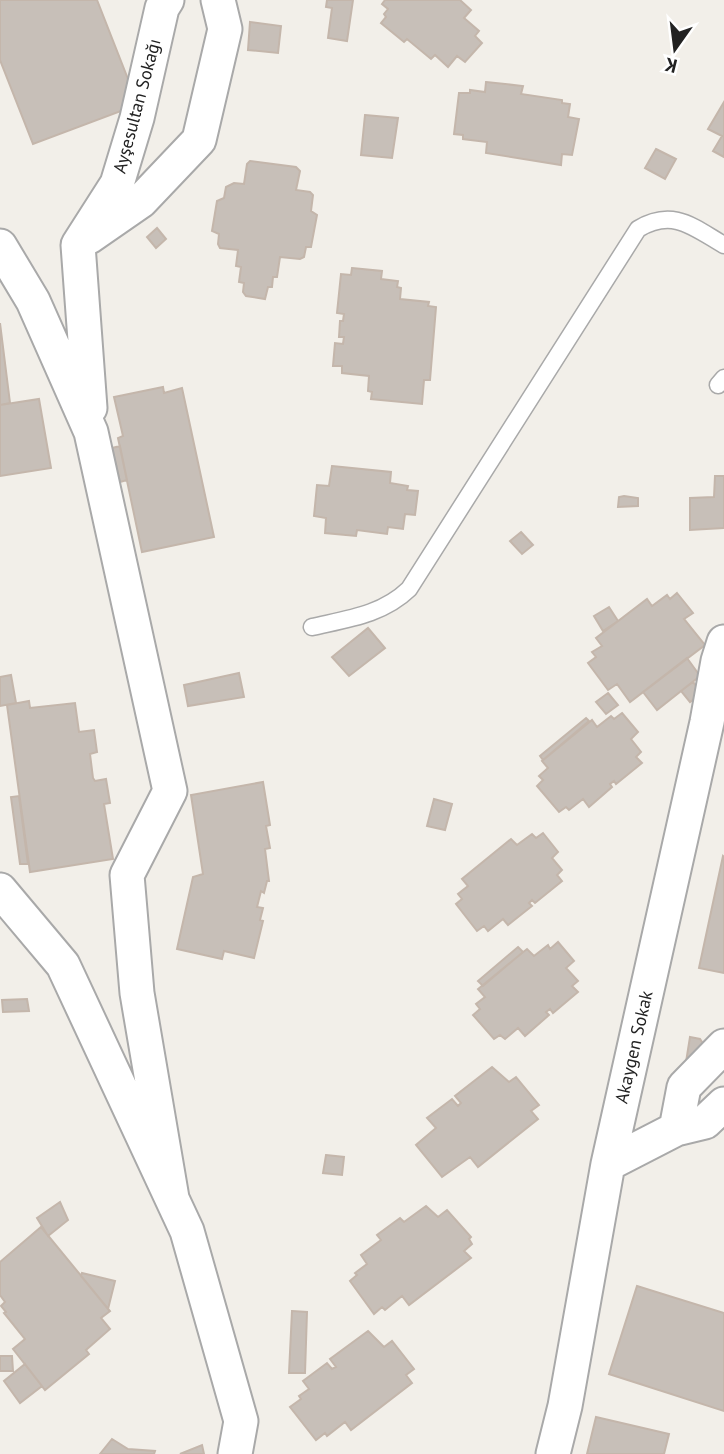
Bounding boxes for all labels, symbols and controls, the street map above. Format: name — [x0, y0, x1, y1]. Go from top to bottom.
north arrow — [640, 14, 710, 84]
street label: Ayşesultan Sokağı — [107, 36, 166, 176]
text: K — [662, 52, 680, 79]
street label: Akaygen Sokak — [609, 988, 658, 1106]

